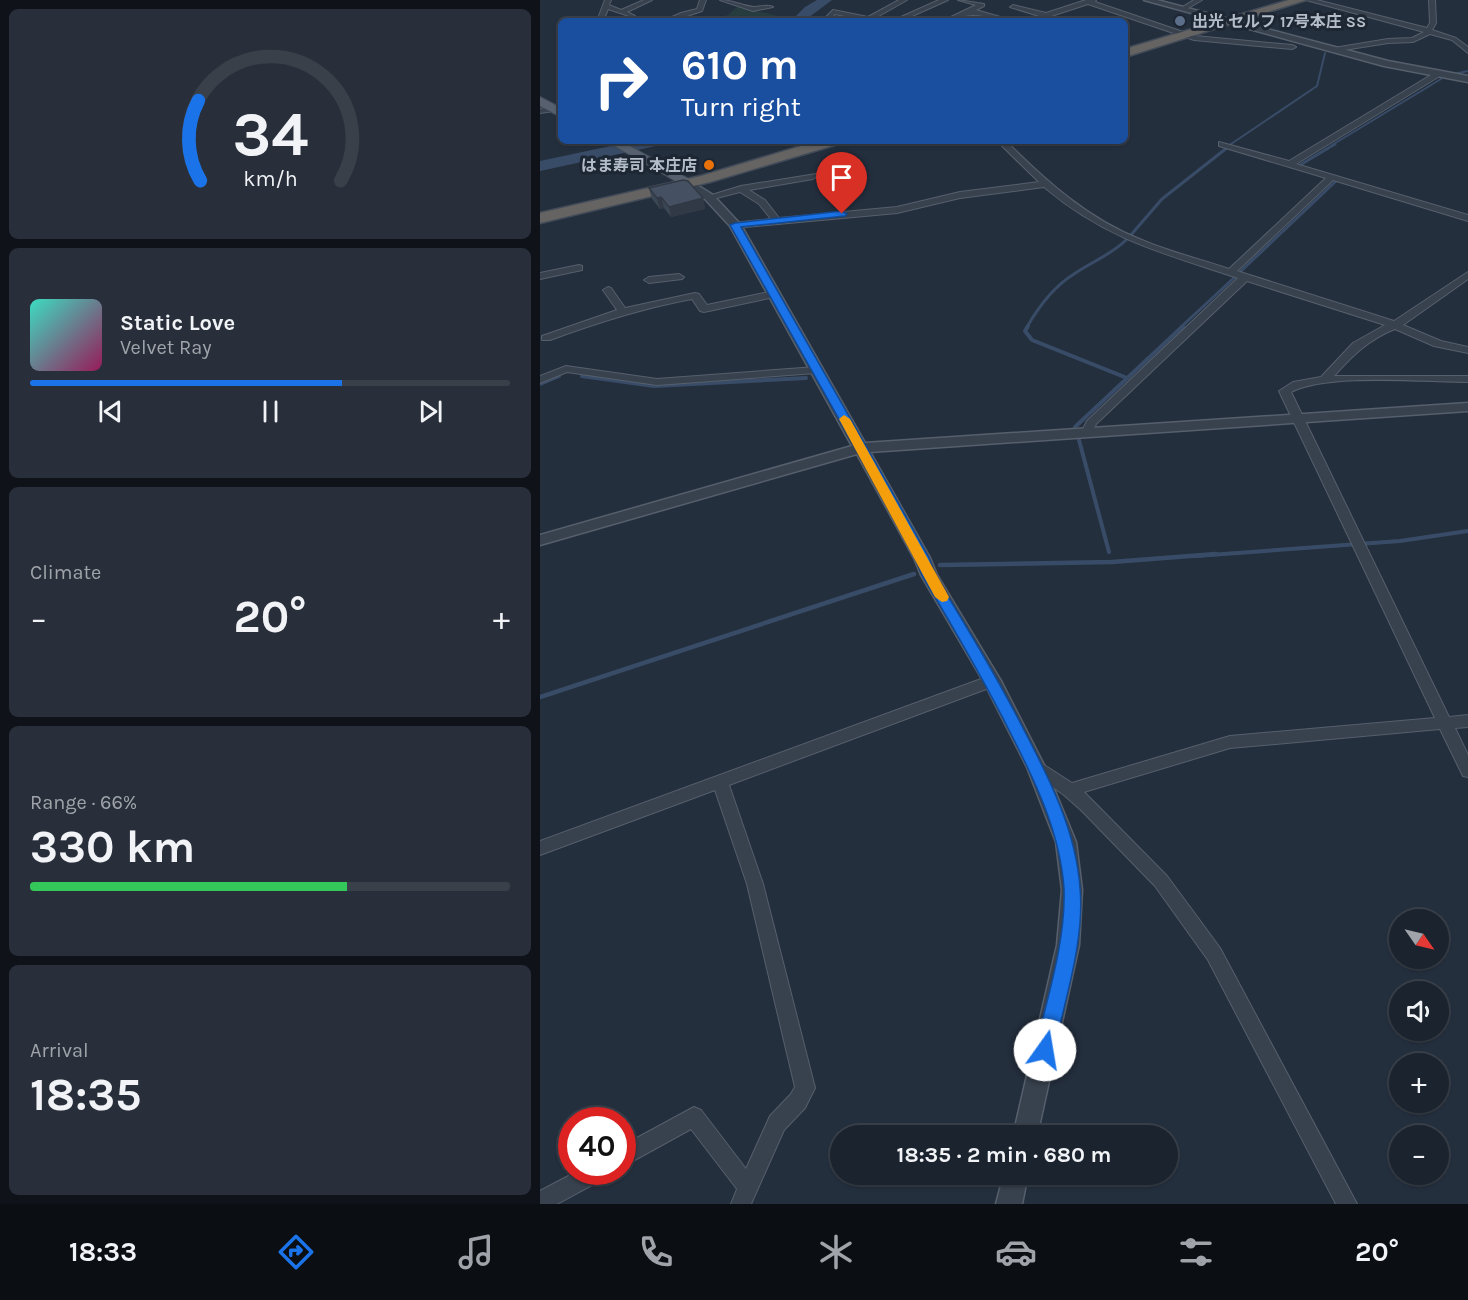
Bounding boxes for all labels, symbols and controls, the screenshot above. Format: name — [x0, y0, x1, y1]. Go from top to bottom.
place label: 出光 セルフ 17号本庄 SS — [1192, 12, 1366, 31]
marker: 出光 セルフ 17号本庄 SS — [1173, 14, 1187, 28]
text: 610 m — [681, 40, 799, 90]
icon: right — [582, 42, 660, 120]
text: Turn right — [681, 91, 801, 123]
text: 34 — [232, 98, 308, 171]
pin — [816, 152, 867, 214]
place label: はま寿司 本庄店 — [581, 156, 697, 175]
marker: はま寿司 本庄店 — [702, 158, 716, 172]
icon: arrive — [825, 161, 858, 194]
text: km/h — [243, 166, 297, 191]
text: Static Love — [120, 310, 235, 336]
text: Velvet Ray — [120, 336, 212, 359]
icon: previous — [94, 395, 127, 428]
icon: pause — [254, 395, 287, 428]
icon: next — [414, 395, 447, 428]
text: Climate — [30, 561, 101, 584]
text: 20° — [233, 591, 307, 643]
text: − — [30, 599, 47, 637]
text: + — [493, 599, 510, 637]
text: Range · 66% — [30, 791, 137, 814]
text: 330 km — [30, 821, 195, 873]
north arrow — [1389, 909, 1449, 969]
map controls — [1389, 909, 1449, 1185]
button: sound — [1389, 981, 1449, 1041]
position arrow — [1013, 1018, 1077, 1082]
text: Arrival — [30, 1039, 89, 1062]
button: + — [1389, 1053, 1449, 1113]
text: 18:35 — [30, 1069, 141, 1121]
speed limit sign: 40 — [558, 1107, 636, 1185]
button: − — [1389, 1125, 1449, 1185]
text: 18:35 · 2 min · 680 m — [897, 1142, 1111, 1168]
icon: directions — [275, 1231, 317, 1273]
icon: music — [455, 1231, 497, 1273]
icon: phone — [635, 1231, 677, 1273]
icon: climate — [815, 1231, 857, 1273]
icon: car — [995, 1231, 1037, 1273]
icon: filters — [1175, 1231, 1217, 1273]
text: 18:33 — [69, 1236, 137, 1268]
text: 20° — [1355, 1236, 1399, 1268]

